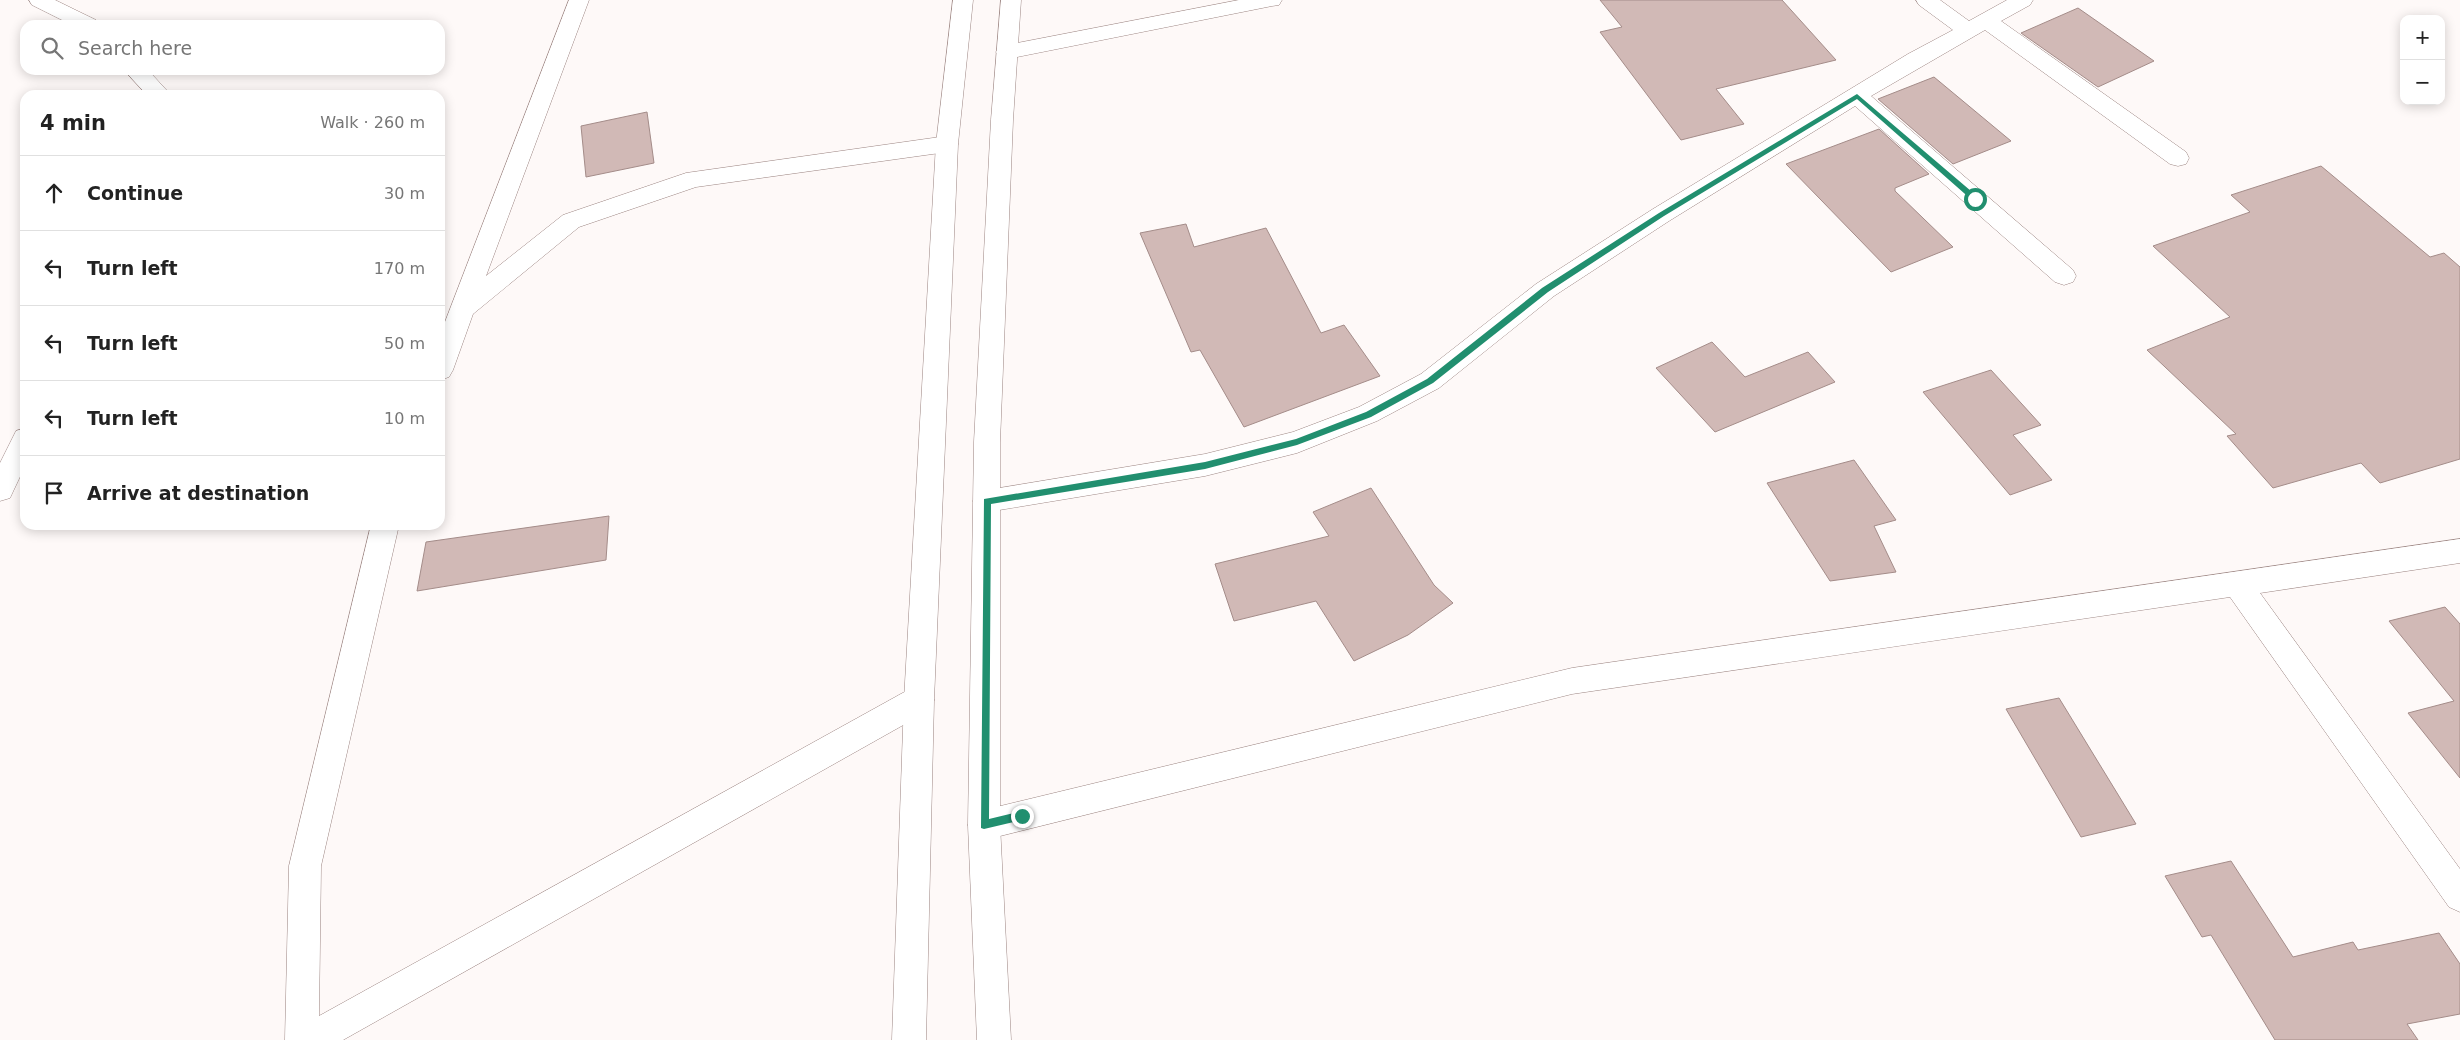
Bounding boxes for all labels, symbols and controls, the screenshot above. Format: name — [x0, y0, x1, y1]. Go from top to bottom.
map controls — [2400, 15, 2445, 105]
button: + — [2400, 15, 2445, 60]
search box — [20, 20, 445, 75]
icon: search — [38, 34, 66, 62]
text: Search here — [78, 37, 192, 59]
button: − — [2400, 60, 2445, 105]
text: 4 min — [40, 111, 106, 135]
text: Walk · 260 m — [320, 113, 425, 132]
icon: ahead — [40, 179, 68, 207]
text: Continue — [87, 182, 183, 204]
text: 30 m — [384, 184, 425, 203]
route start — [1964, 188, 1987, 211]
icon: left — [40, 254, 68, 282]
text: Turn left — [87, 257, 178, 279]
text: 170 m — [374, 259, 425, 278]
icon: left — [40, 329, 68, 357]
text: Turn left — [87, 332, 178, 354]
text: 50 m — [384, 334, 425, 353]
icon: left — [40, 404, 68, 432]
text: Turn left — [87, 407, 178, 429]
text: 10 m — [384, 409, 425, 428]
icon: arrive — [40, 479, 68, 507]
text: Arrive at destination — [87, 482, 309, 504]
route end — [1011, 805, 1034, 828]

